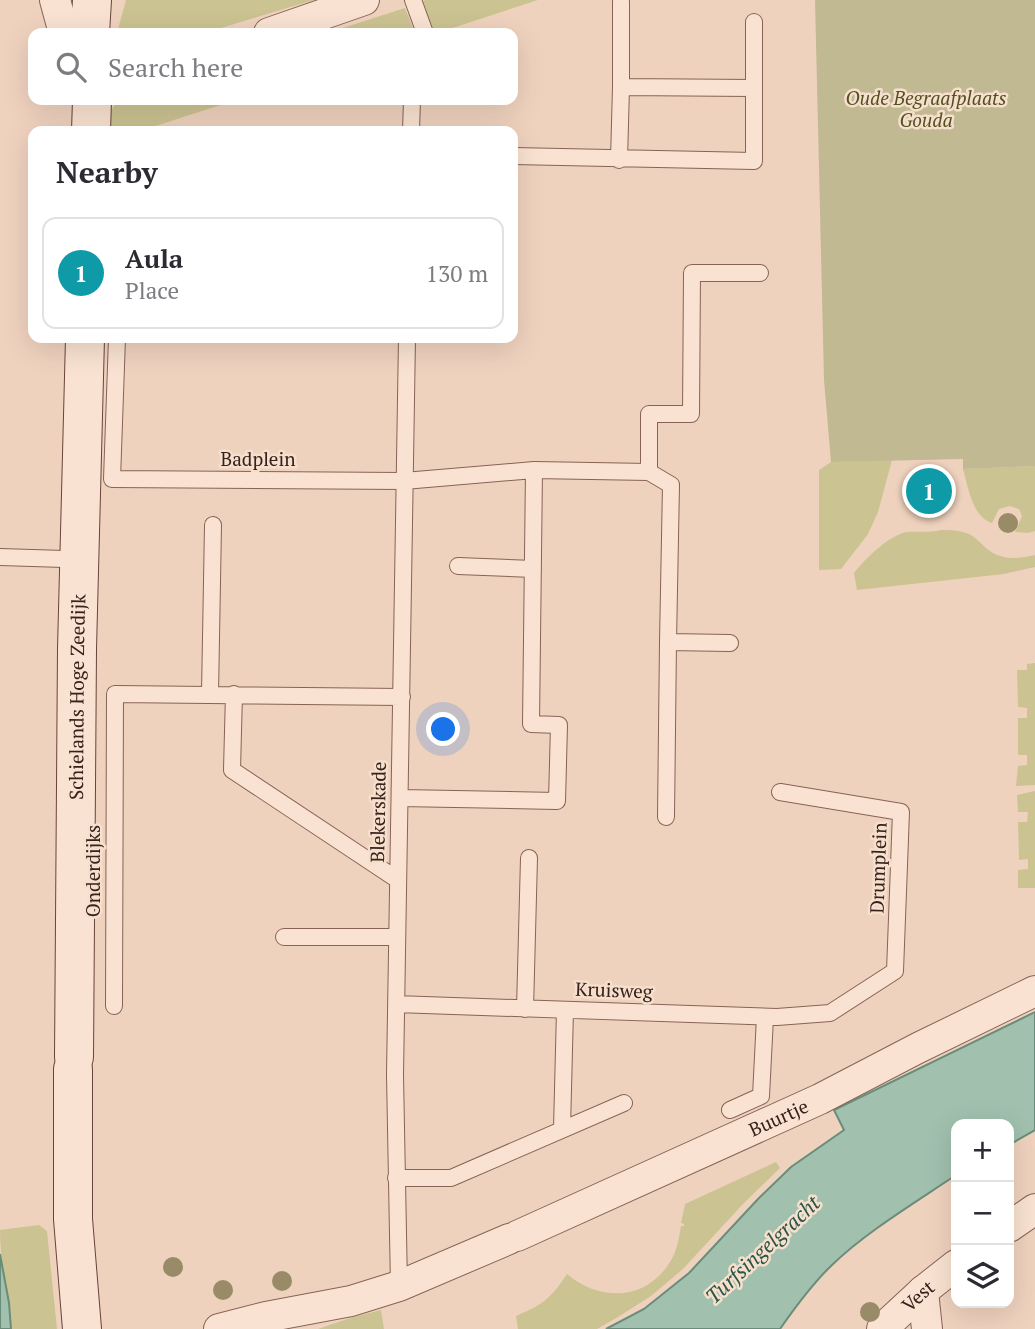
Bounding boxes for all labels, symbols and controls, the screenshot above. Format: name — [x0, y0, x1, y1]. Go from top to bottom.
search box — [28, 28, 518, 105]
icon: search — [52, 48, 90, 86]
text: Search here — [108, 50, 243, 84]
park label: Oude Begraafplaats Gouda — [846, 85, 1006, 132]
text: Nearby — [56, 152, 158, 192]
text: Aula — [125, 241, 183, 275]
text: 1 — [75, 258, 88, 289]
text: 130 m — [426, 258, 488, 289]
text: Place — [125, 275, 179, 306]
street label: Badplein — [221, 446, 295, 471]
pin: 1 — [906, 465, 952, 517]
street label: Schielands Hoge Zeedijk — [63, 594, 90, 800]
your location — [426, 712, 460, 746]
street label: Blekerskade — [364, 761, 391, 863]
street label: Drumplein — [863, 822, 892, 914]
street label: Onderdijks — [80, 825, 105, 917]
street label: Kruisweg — [575, 976, 654, 1003]
street label: Buurtje — [744, 1093, 812, 1142]
map controls — [951, 1119, 1014, 1308]
button: + — [951, 1119, 1014, 1182]
button: − — [951, 1182, 1014, 1245]
water label: Turfsingelgracht — [699, 1188, 826, 1310]
button: layers — [951, 1245, 1014, 1308]
street label: Vest — [896, 1274, 939, 1317]

